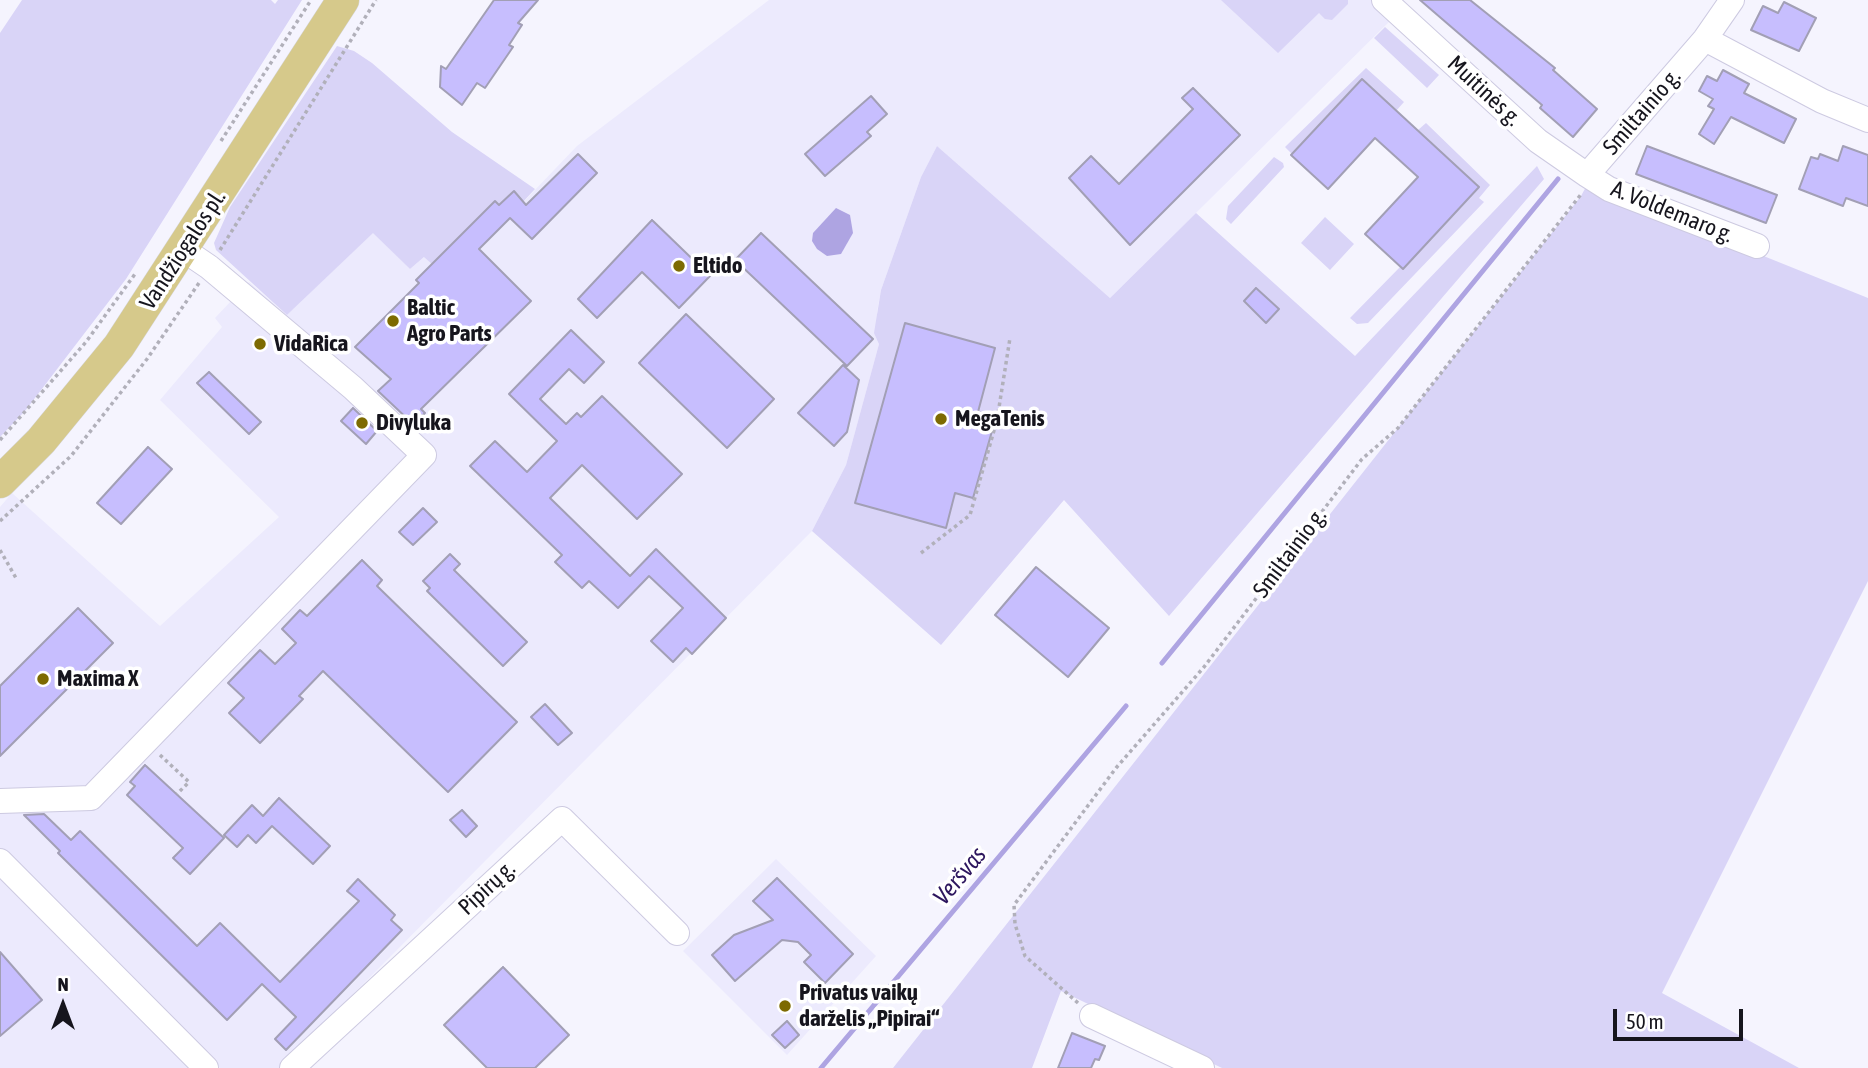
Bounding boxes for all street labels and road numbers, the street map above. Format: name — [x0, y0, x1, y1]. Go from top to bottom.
street label: Muitinės g. — [1441, 50, 1527, 132]
street label: Smiltainio g. — [1597, 63, 1687, 161]
street label: A. Voldemaro g. — [1607, 175, 1737, 249]
street label: Vandžiogalos pl. — [134, 185, 232, 315]
street label: Smiltainio g. — [1248, 503, 1332, 603]
street label: Pipirų g. — [453, 855, 521, 921]

